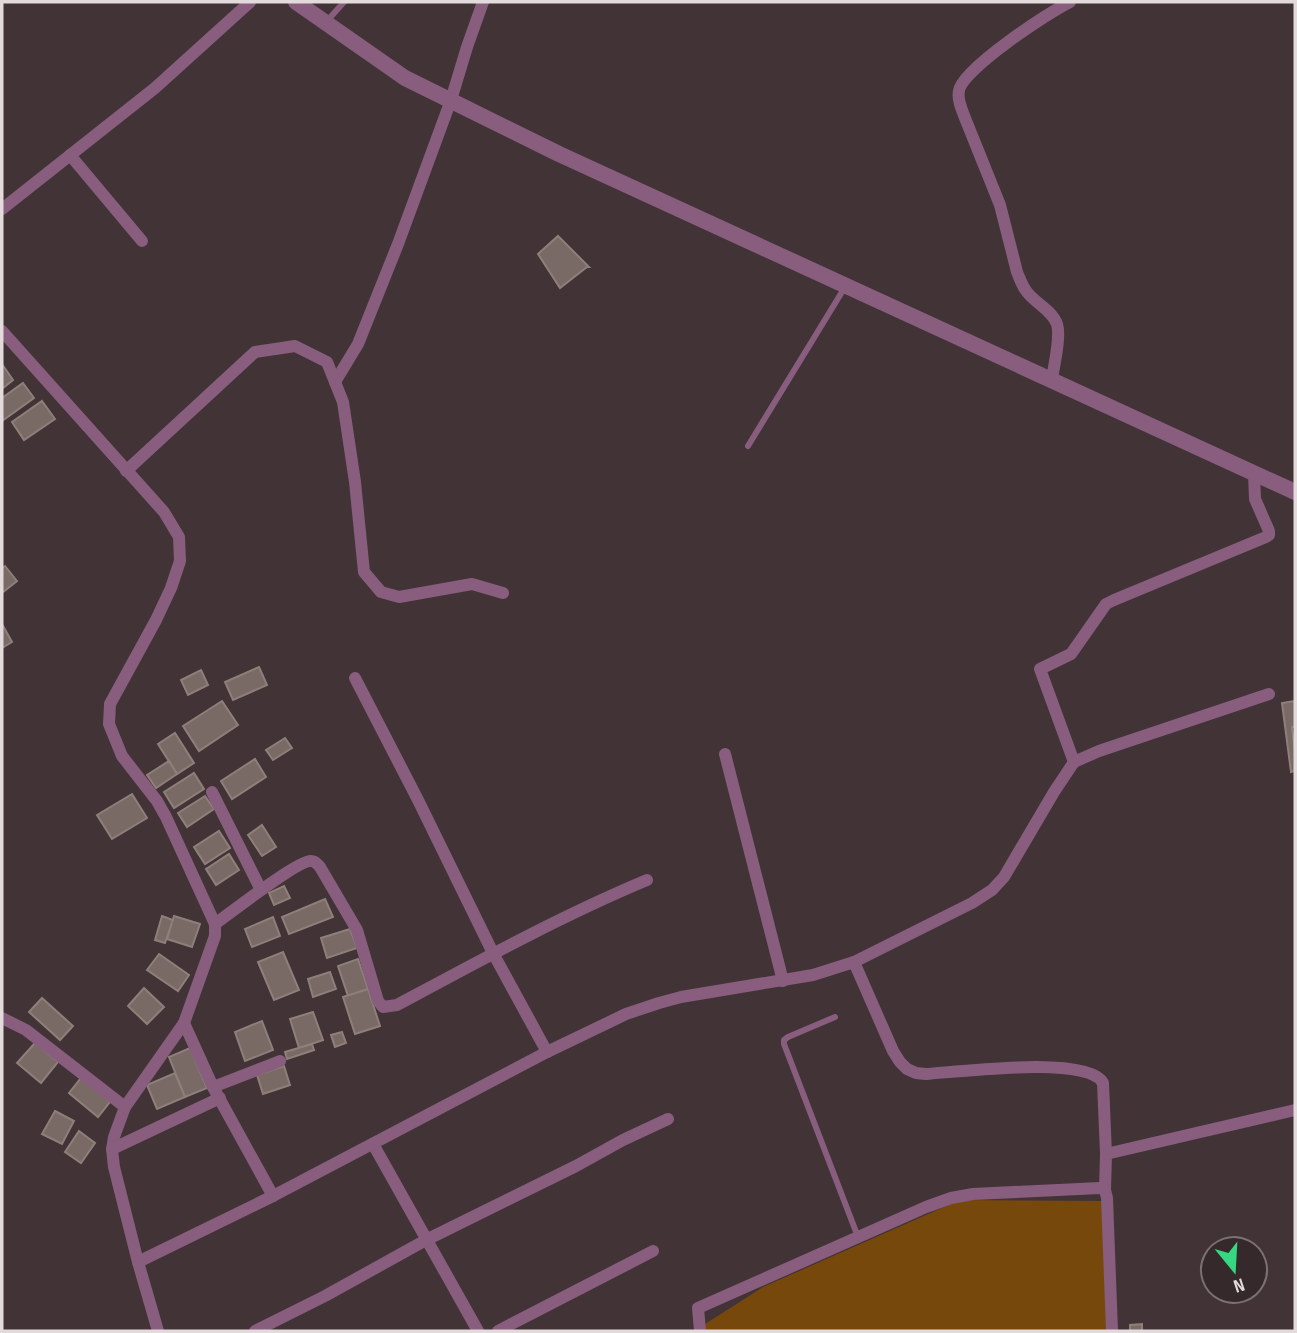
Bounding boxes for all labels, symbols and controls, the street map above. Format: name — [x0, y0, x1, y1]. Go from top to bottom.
north arrow — [1199, 1235, 1269, 1305]
text: N — [1230, 1272, 1247, 1297]

